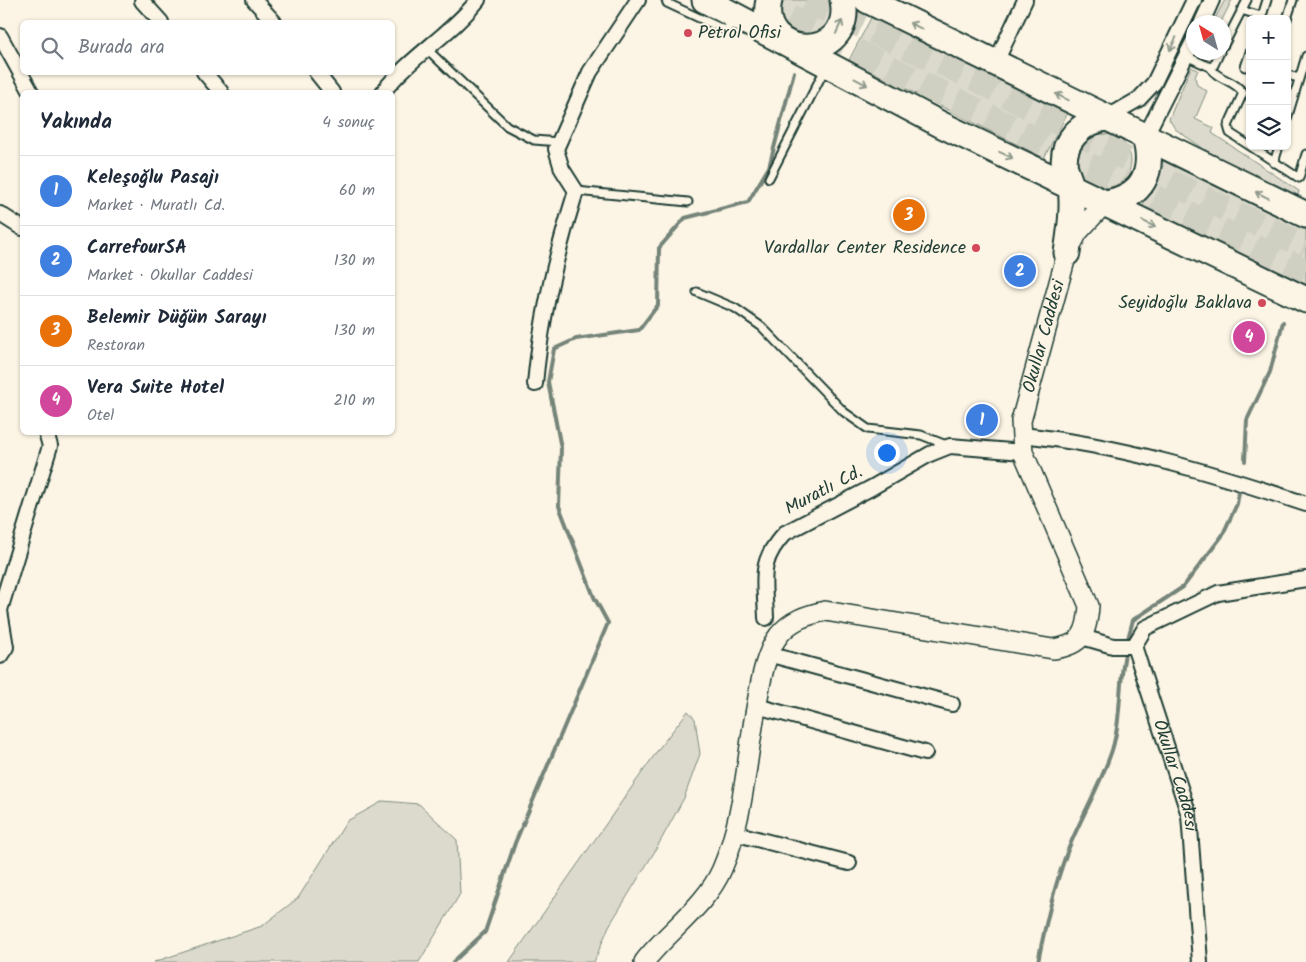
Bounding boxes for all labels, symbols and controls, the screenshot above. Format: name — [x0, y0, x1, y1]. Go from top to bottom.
north arrow — [1186, 15, 1231, 60]
map controls — [1246, 15, 1291, 150]
button: + — [1246, 15, 1291, 60]
place label: Petrol Ofisi — [698, 19, 782, 48]
search box — [20, 20, 395, 75]
one-way arrow — [835, 20, 845, 35]
one-way arrow — [909, 20, 924, 30]
marker: Petrol Ofisi — [682, 27, 694, 39]
text: Burada ara — [78, 33, 165, 63]
icon: search — [38, 34, 66, 62]
one-way arrow — [1168, 36, 1177, 51]
button: − — [1246, 60, 1291, 105]
one-way arrow — [853, 78, 868, 87]
one-way arrow — [1055, 92, 1070, 101]
button: layers — [1246, 105, 1291, 150]
text: Yakında — [40, 106, 112, 139]
text: 4 sonuç — [322, 110, 375, 135]
one-way arrow — [998, 151, 1013, 160]
text: Keleşoğlu Pasajı — [87, 163, 219, 193]
text: 1 — [54, 178, 58, 203]
text: 60 m — [339, 178, 375, 203]
one-way arrow — [1255, 189, 1270, 199]
text: Market · Muratlı Cd. — [87, 193, 225, 218]
pin: 3 — [893, 196, 925, 234]
one-way arrow — [1141, 220, 1156, 229]
text: CarrefourSA — [87, 233, 187, 263]
place label: Vardallar Center Residence — [764, 234, 966, 263]
marker: Vardallar Center Residence — [970, 242, 982, 254]
text: 2 — [51, 248, 61, 273]
text: 130 m — [334, 248, 375, 273]
pin: 2 — [1004, 252, 1036, 290]
text: Market · Okullar Caddesi — [87, 263, 253, 288]
street label: Okullar Caddesi — [1015, 276, 1074, 396]
place label: Seyidoğlu Baklava — [1118, 289, 1252, 318]
marker: Seyidoğlu Baklava — [1256, 297, 1268, 309]
text: Belemir Düğün Sarayı — [87, 303, 266, 333]
text: 3 — [52, 318, 60, 343]
text: 130 m — [334, 318, 375, 343]
pin: 4 — [1233, 318, 1265, 356]
text: Restoran — [87, 333, 145, 358]
text: Vera Suite Hotel — [87, 373, 224, 403]
text: 4 — [52, 388, 60, 413]
text: 210 m — [334, 388, 375, 413]
pin: 1 — [966, 401, 998, 439]
text: Otel — [87, 403, 114, 428]
your location — [874, 440, 900, 466]
street label: Muratlı Cd. — [780, 458, 868, 524]
street label: Okullar Caddesi — [1144, 716, 1205, 833]

